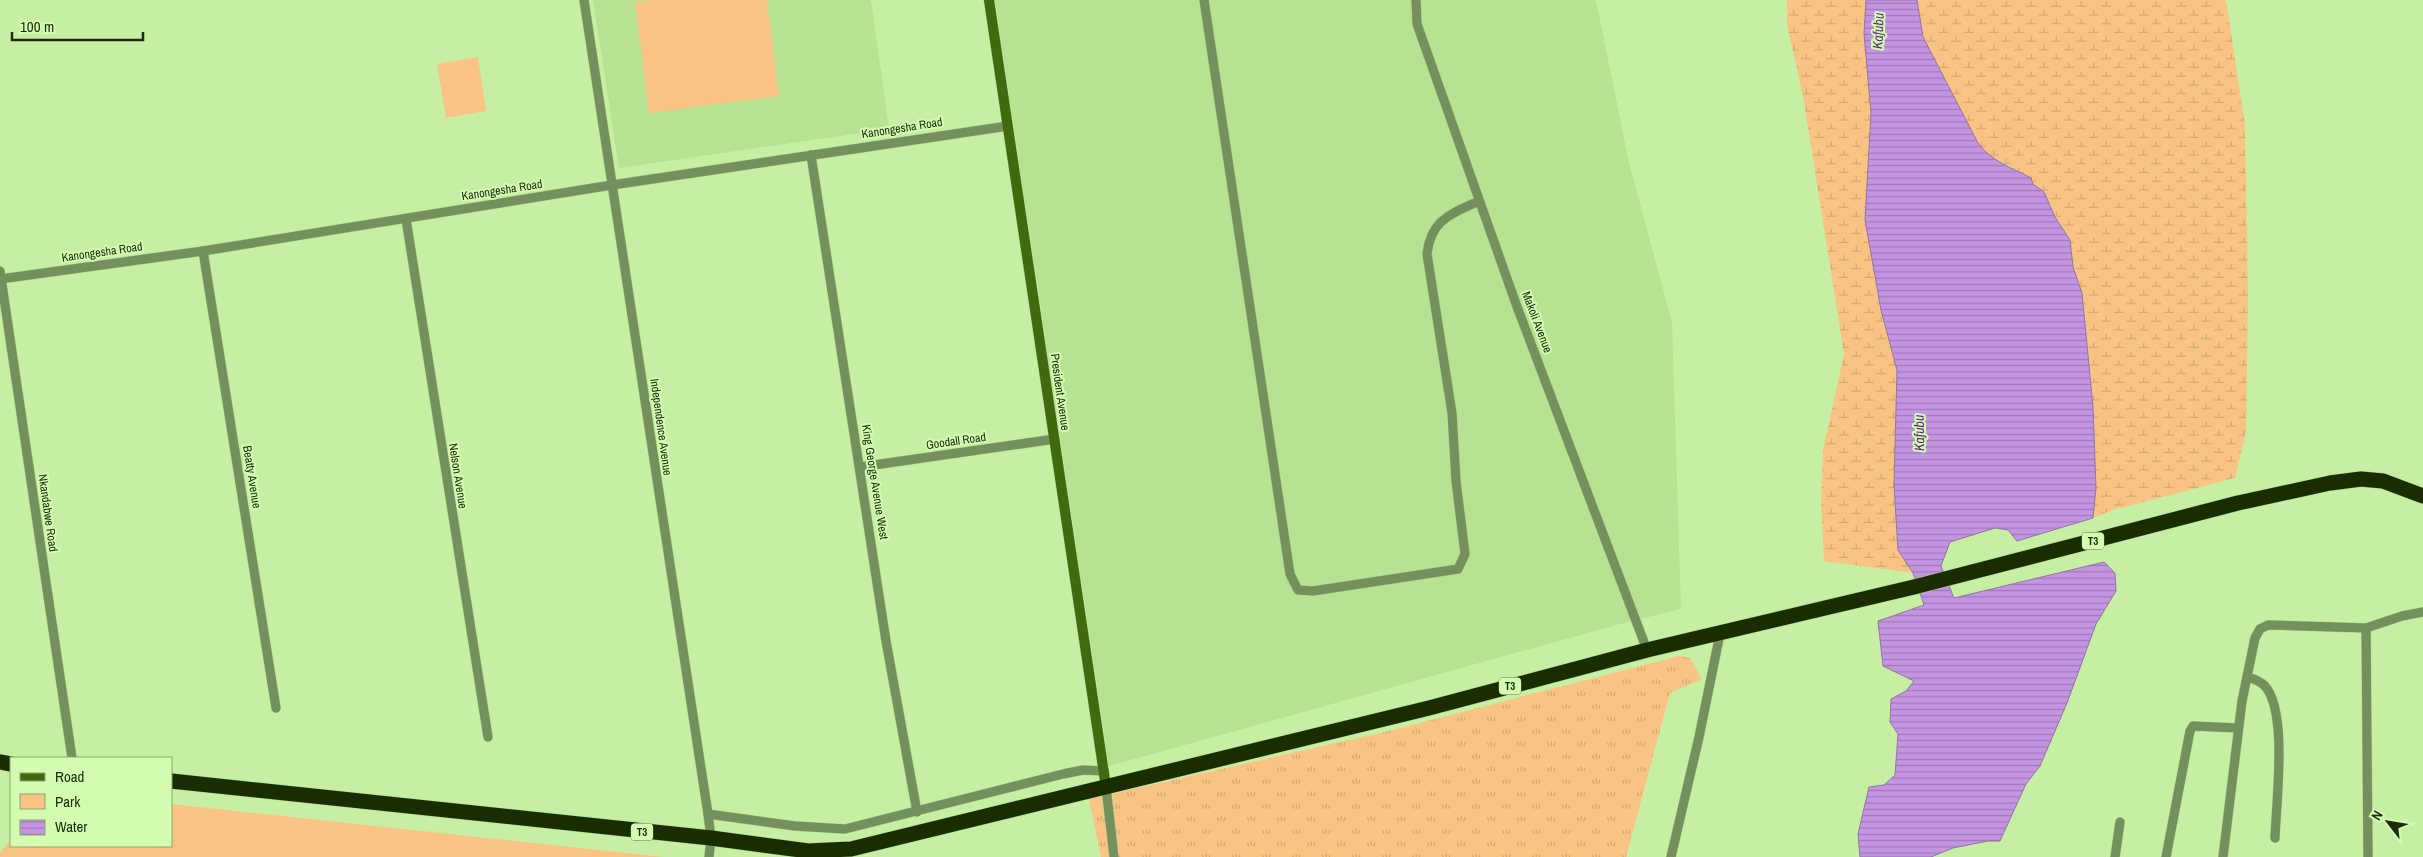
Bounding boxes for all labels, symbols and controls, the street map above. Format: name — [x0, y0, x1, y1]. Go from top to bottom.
scale bar — [12, 10, 144, 42]
water label: Kafubu — [1868, 12, 1888, 49]
text: 100 m — [20, 16, 54, 37]
street label: Kanongesha Road — [860, 114, 944, 142]
street label: Kanongesha Road — [460, 176, 544, 204]
street label: Kanongesha Road — [61, 238, 143, 266]
street label: Makoli Avenue — [1518, 289, 1556, 355]
street label: President Avenue — [1047, 352, 1073, 432]
street label: Independence Avenue — [646, 377, 676, 477]
water label: Kafubu — [1910, 414, 1928, 451]
street label: King George Avenue West — [858, 423, 892, 541]
street label: Goodall Road — [925, 429, 987, 453]
street label: Nelson Avenue — [445, 442, 471, 510]
street label: Beatty Avenue — [239, 444, 265, 510]
street label: Nkandabwe Road — [35, 473, 61, 553]
road number: T3 — [2082, 532, 2104, 550]
road number: T3 — [1499, 678, 1521, 694]
legend — [10, 757, 172, 847]
text: Road — [55, 766, 84, 787]
text: Park — [55, 791, 81, 812]
north arrow — [2363, 797, 2413, 847]
text: N — [2367, 807, 2387, 823]
text: Water — [55, 816, 87, 837]
road number: T3 — [631, 824, 653, 840]

